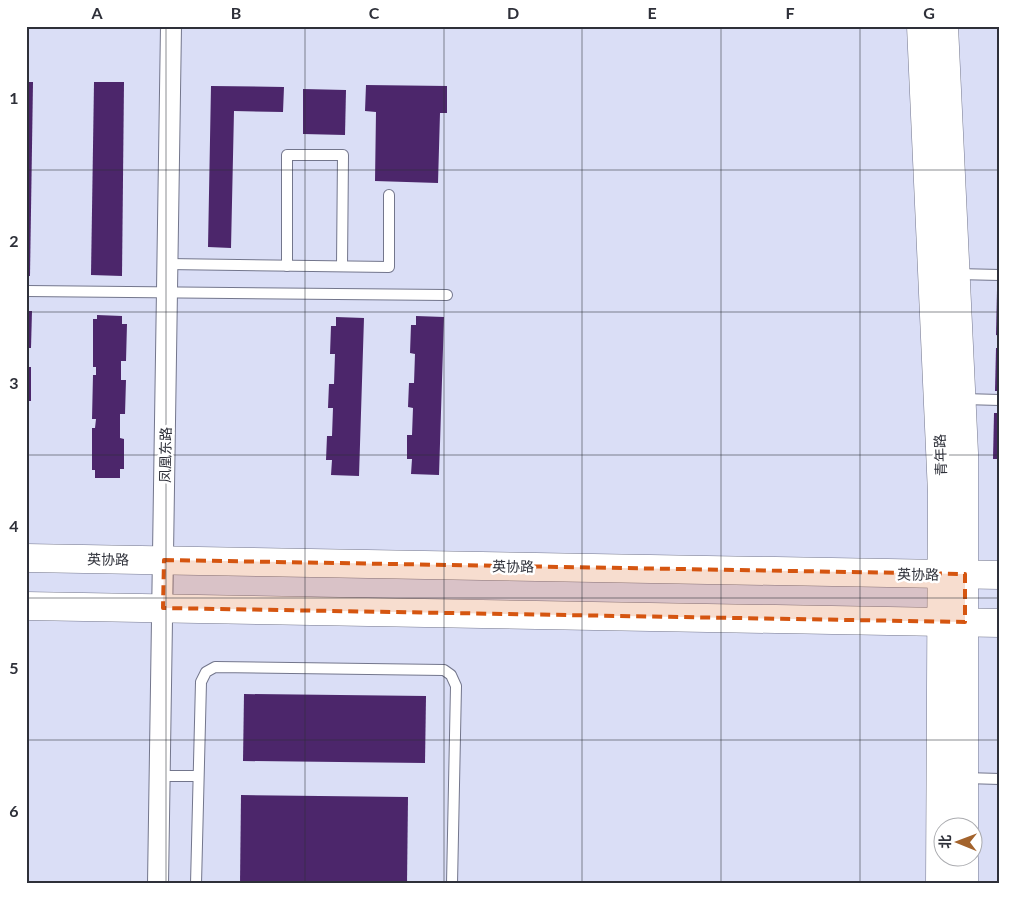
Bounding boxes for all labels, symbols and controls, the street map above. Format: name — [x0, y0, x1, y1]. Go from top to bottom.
text: A — [90, 3, 103, 22]
text: B — [231, 3, 241, 22]
text: C — [369, 3, 380, 22]
text: D — [507, 3, 519, 22]
text: E — [647, 3, 657, 22]
text: F — [785, 3, 795, 22]
text: G — [923, 3, 935, 22]
text: 1 — [9, 88, 19, 107]
text: 2 — [9, 231, 19, 250]
text: 3 — [9, 373, 19, 392]
street label: 凤凰东路 — [156, 427, 174, 483]
street label: 青年路 — [931, 434, 949, 476]
text: 4 — [9, 516, 19, 535]
street label: 英协路 — [87, 550, 129, 568]
street label: 英协路 — [492, 557, 534, 575]
street label: 英协路 — [897, 565, 939, 583]
text: 5 — [9, 658, 19, 677]
text: 6 — [9, 801, 19, 820]
north arrow — [934, 818, 984, 868]
text: 北 — [936, 835, 953, 849]

